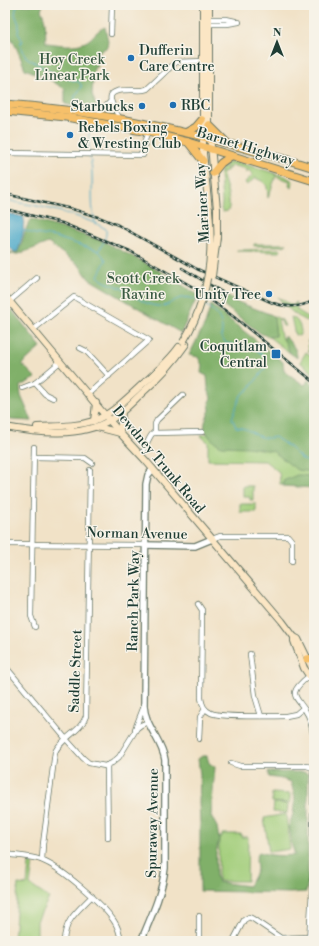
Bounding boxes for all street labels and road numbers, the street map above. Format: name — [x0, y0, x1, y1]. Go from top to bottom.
street label: Barnet Highway — [194, 123, 297, 170]
street label: Mariner Way — [192, 162, 214, 244]
street label: Dewdney Trunk Road — [108, 402, 209, 517]
street label: Norman Avenue — [86, 524, 188, 544]
street label: Ranch Park Way — [124, 550, 144, 652]
street label: Saddle Street — [66, 629, 86, 713]
street label: Spuraway Avenue — [143, 768, 163, 878]

